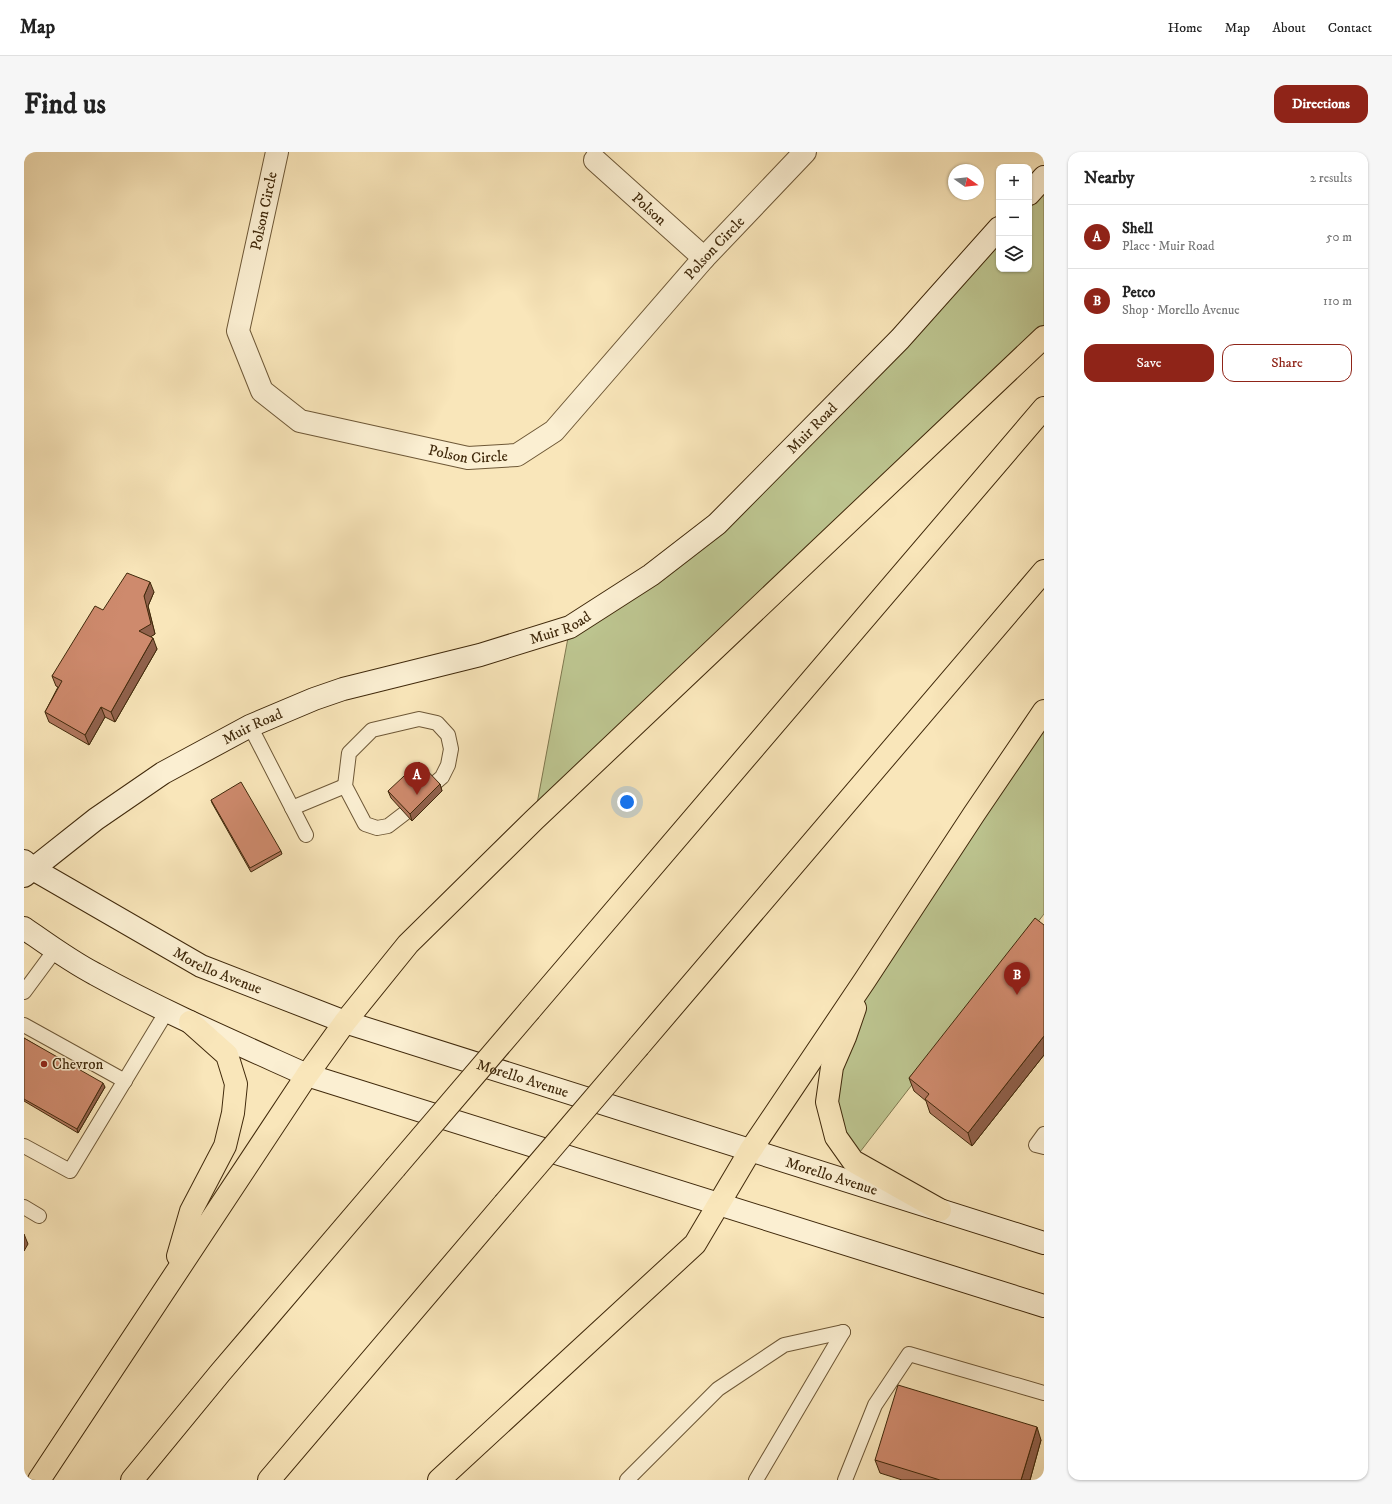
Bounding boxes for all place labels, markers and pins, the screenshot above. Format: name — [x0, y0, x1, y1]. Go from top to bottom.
pin: A — [404, 762, 430, 795]
pin: B — [1004, 962, 1030, 995]
place label: Chevron — [52, 1055, 103, 1074]
marker: Chevron — [39, 1059, 49, 1069]

